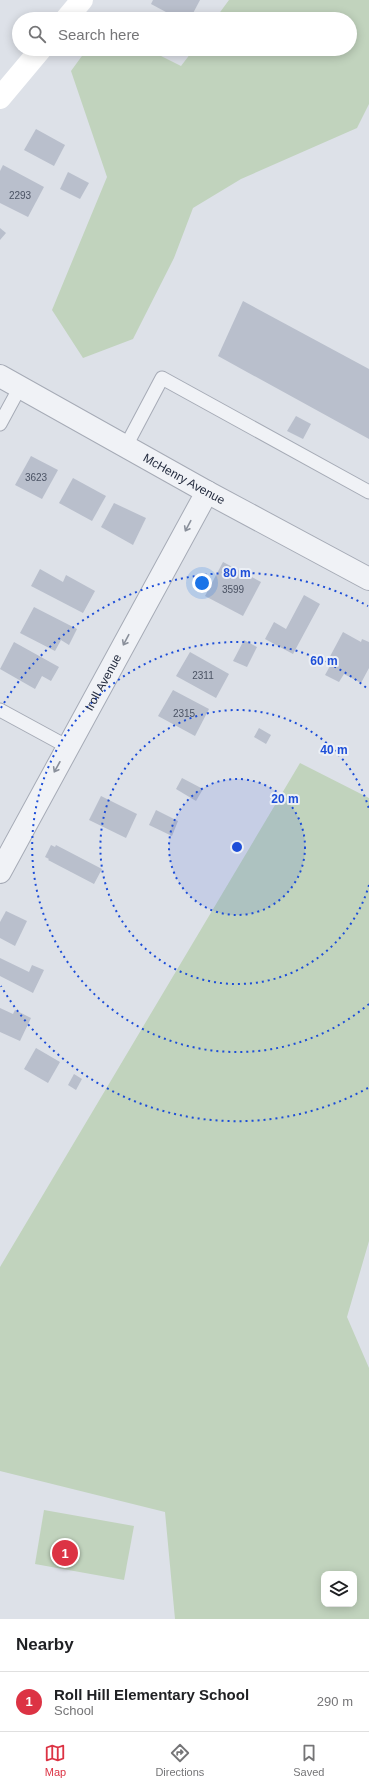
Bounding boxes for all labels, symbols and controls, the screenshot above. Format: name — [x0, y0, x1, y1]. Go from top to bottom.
search box — [12, 12, 357, 56]
icon: search — [26, 23, 48, 45]
text: Search here — [58, 26, 140, 43]
house number: 2293 — [9, 190, 32, 201]
street label: McHenry Avenue — [141, 451, 228, 507]
house number: 3623 — [25, 472, 48, 483]
one-way arrow — [184, 520, 191, 532]
text: 80 m — [223, 566, 251, 580]
your location — [192, 573, 212, 593]
house number: 3599 — [222, 584, 245, 595]
one-way arrow — [122, 634, 129, 646]
street label: Iroll Avenue — [82, 651, 125, 713]
text: 60 m — [310, 654, 338, 668]
house number: 2311 — [192, 670, 214, 681]
house number: 2315 — [173, 708, 196, 719]
text: 40 m — [320, 743, 348, 757]
one-way arrow — [53, 761, 61, 773]
text: 20 m — [271, 792, 299, 806]
centre of rings — [230, 840, 244, 854]
pin: 1 — [52, 1538, 78, 1568]
map controls — [321, 1571, 357, 1607]
button: layers — [321, 1571, 357, 1607]
text: Nearby — [16, 1635, 74, 1654]
text: Roll Hill Elementary School — [54, 1686, 249, 1703]
text: 1 — [25, 1694, 33, 1709]
text: 290 m — [317, 1694, 353, 1709]
text: School — [54, 1703, 94, 1718]
tab: Map — [44, 1742, 66, 1778]
tab: Directions — [155, 1742, 204, 1778]
tab: Saved — [293, 1742, 324, 1778]

